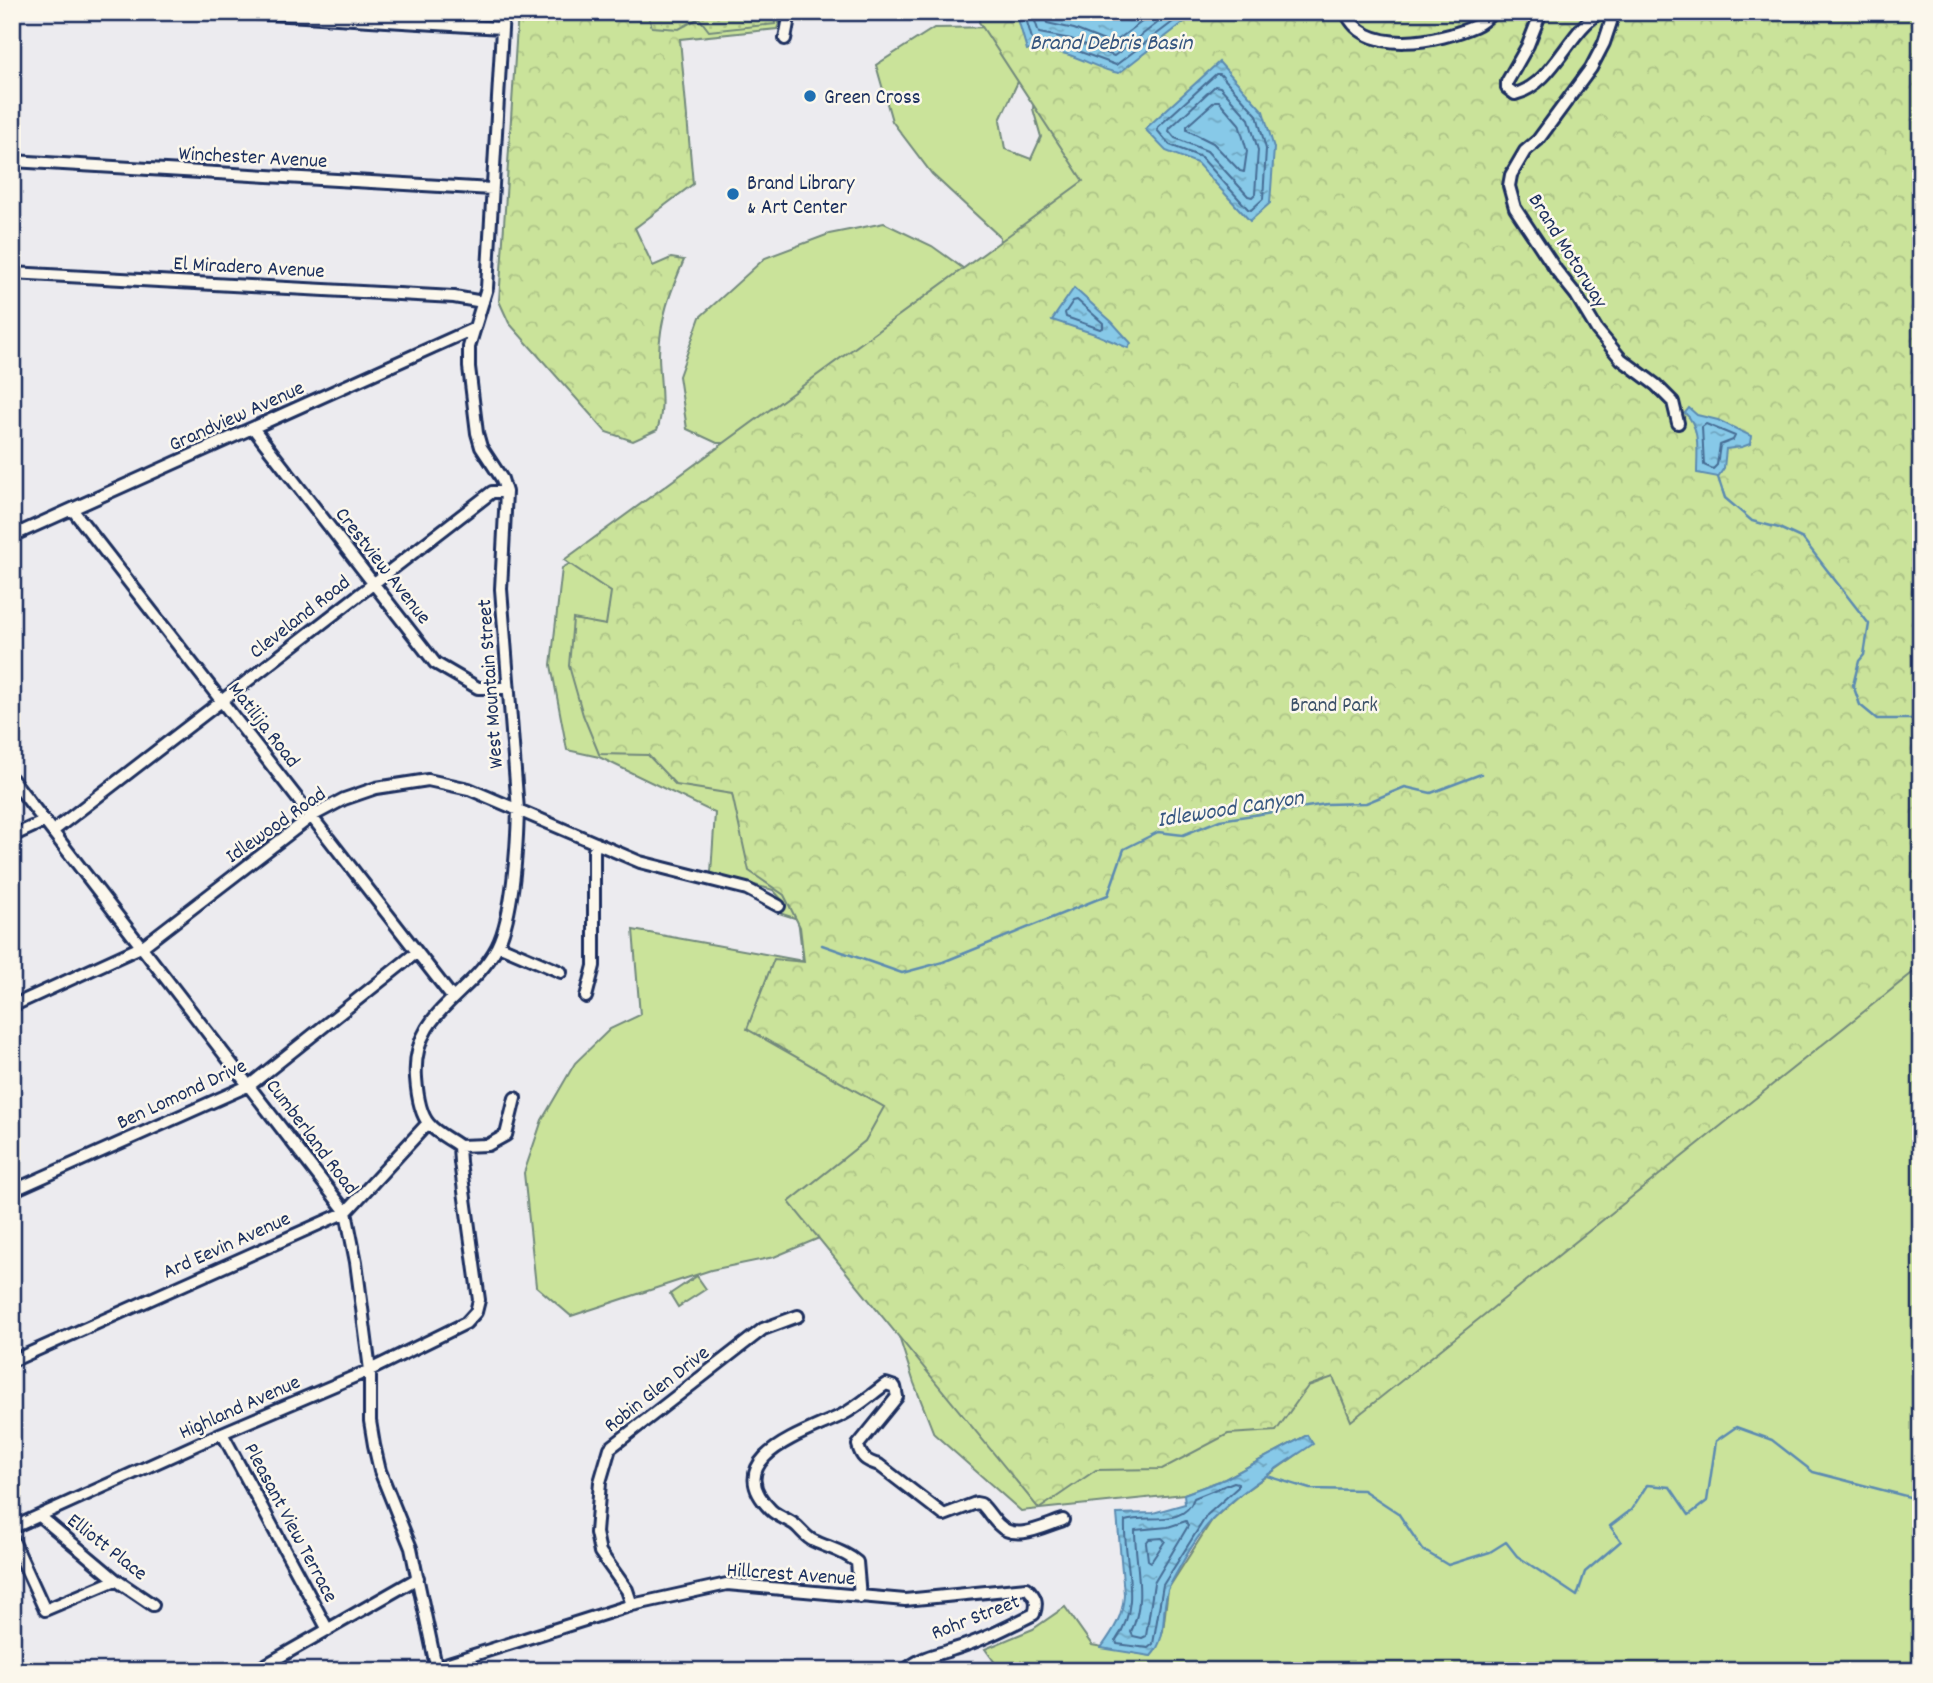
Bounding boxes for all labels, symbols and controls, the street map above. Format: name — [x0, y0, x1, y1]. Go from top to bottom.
water label: Brand Debris Basin — [1030, 28, 1194, 61]
place label: Green Cross — [824, 84, 921, 114]
marker: Green Cross — [802, 88, 818, 104]
street label: Winchester Avenue — [178, 140, 328, 178]
place label: Brand Library & Art Center — [747, 170, 855, 224]
marker: Brand Library & Art Center — [725, 186, 741, 202]
street label: Brand Motorway — [1519, 188, 1614, 315]
street label: El Miradero Avenue — [172, 250, 325, 288]
street label: Grandview Avenue — [165, 374, 310, 461]
street label: Crestview Avenue — [326, 502, 437, 632]
street label: Cleveland Road — [244, 569, 358, 667]
street label: West Mountain Street — [471, 598, 513, 770]
street label: Matilija Road — [219, 676, 306, 775]
park label: Brand Park — [1290, 692, 1378, 722]
street label: Idlewood Road — [220, 781, 333, 872]
water label: Idlewood Canyon — [1155, 782, 1307, 838]
street label: Ben Lomond Drive — [112, 1052, 252, 1139]
street label: Cumberland Road — [257, 1073, 364, 1202]
street label: Ard Eevin Avenue — [158, 1205, 296, 1288]
street label: Robin Glen Drive — [599, 1339, 717, 1441]
street label: Highland Avenue — [175, 1369, 306, 1449]
street label: Pleasant View Terrace — [235, 1438, 344, 1609]
street label: Elliott Place — [59, 1507, 153, 1589]
street label: Hillcrest Avenue — [725, 1557, 856, 1595]
street label: Rohr Street — [927, 1588, 1025, 1649]

